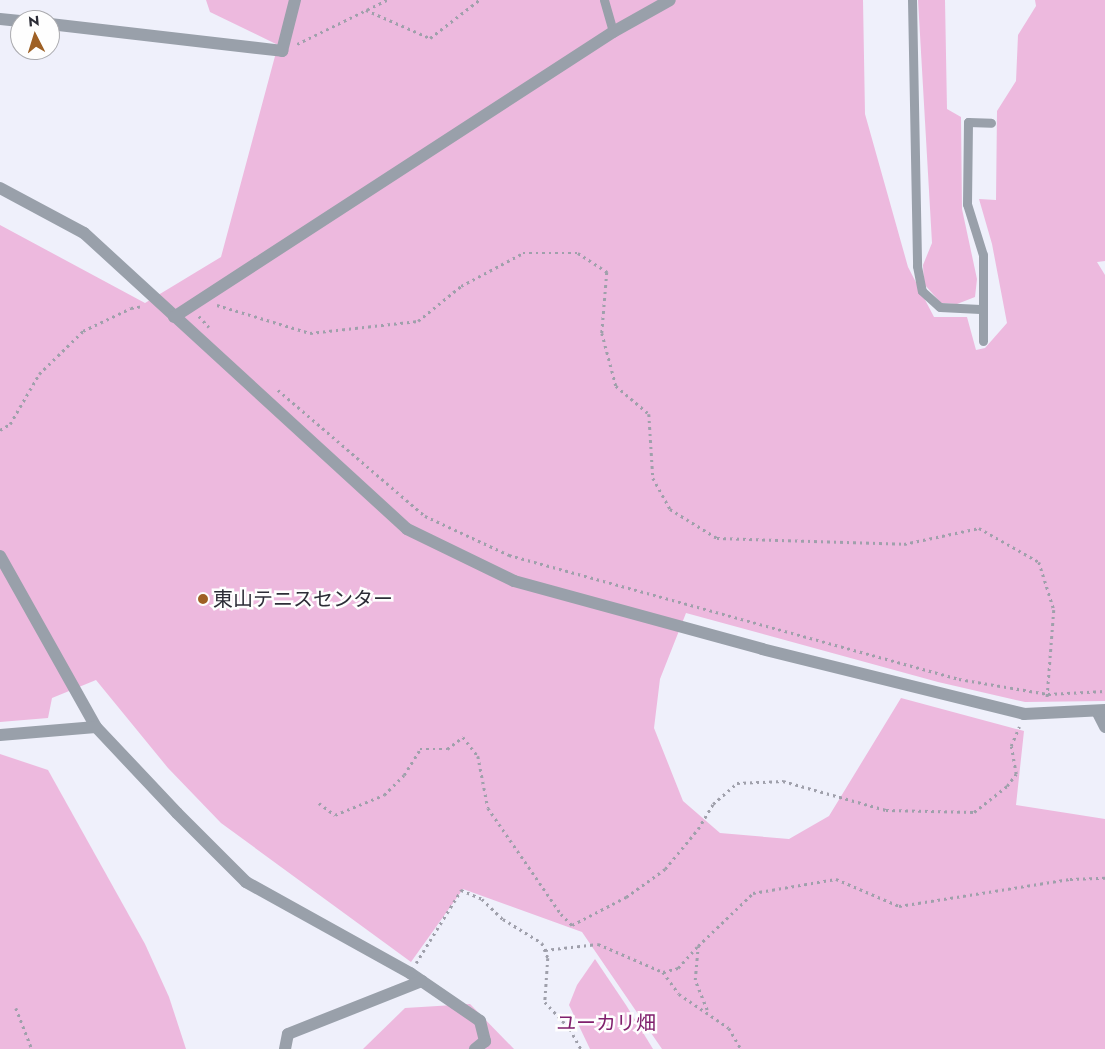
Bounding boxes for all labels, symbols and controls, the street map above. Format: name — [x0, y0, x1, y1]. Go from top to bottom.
north arrow — [10, 10, 60, 60]
text: N — [27, 11, 40, 32]
place label: 東山テニスセンター — [213, 587, 393, 611]
marker: 東山テニスセンター — [197, 593, 209, 605]
park label: ユーカリ畑 — [556, 1011, 656, 1035]

